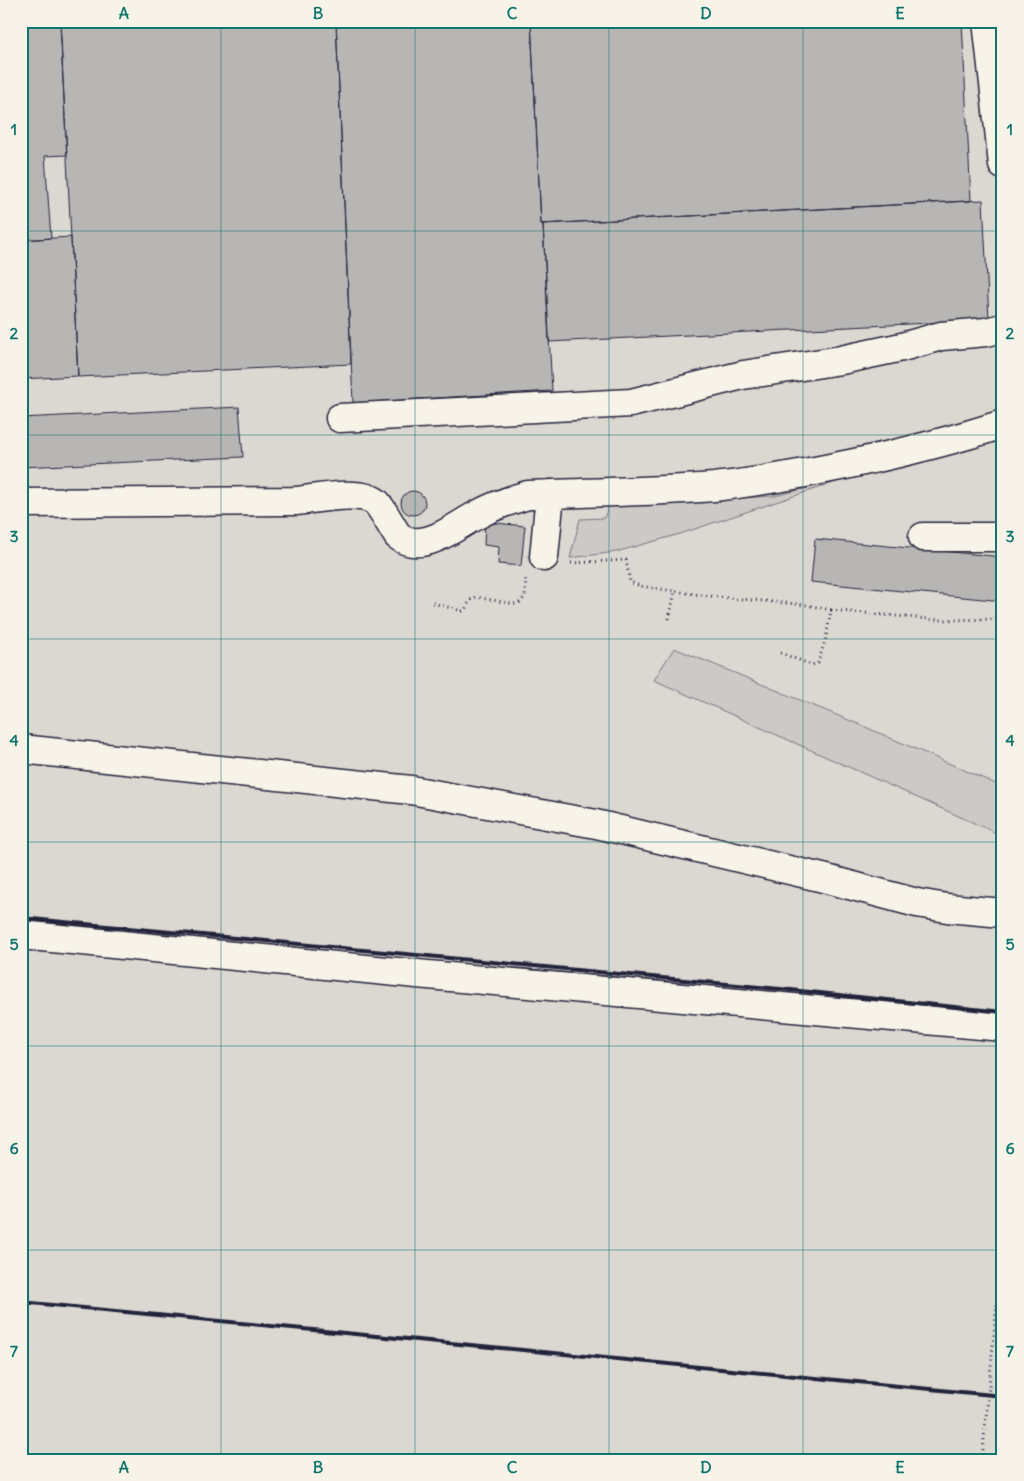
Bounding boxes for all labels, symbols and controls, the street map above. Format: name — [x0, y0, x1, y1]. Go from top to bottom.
text: A — [119, 3, 129, 23]
text: B — [313, 3, 324, 23]
text: C — [507, 3, 518, 23]
text: D — [700, 3, 712, 23]
text: E — [895, 3, 905, 23]
text: 1 — [11, 119, 17, 139]
text: 1 — [1007, 119, 1013, 139]
text: 2 — [10, 323, 19, 343]
text: 2 — [1006, 323, 1015, 343]
text: 3 — [9, 526, 19, 546]
text: 3 — [1005, 526, 1015, 546]
text: 4 — [9, 730, 19, 750]
text: 4 — [1005, 730, 1015, 750]
text: 5 — [9, 934, 19, 954]
text: 5 — [1005, 934, 1015, 954]
text: 6 — [9, 1138, 19, 1158]
text: 6 — [1005, 1138, 1015, 1158]
text: 7 — [10, 1341, 18, 1361]
text: 7 — [1006, 1341, 1014, 1361]
text: A — [119, 1457, 129, 1477]
text: B — [313, 1457, 324, 1477]
text: C — [507, 1457, 518, 1477]
text: D — [700, 1457, 712, 1477]
text: E — [895, 1457, 905, 1477]

